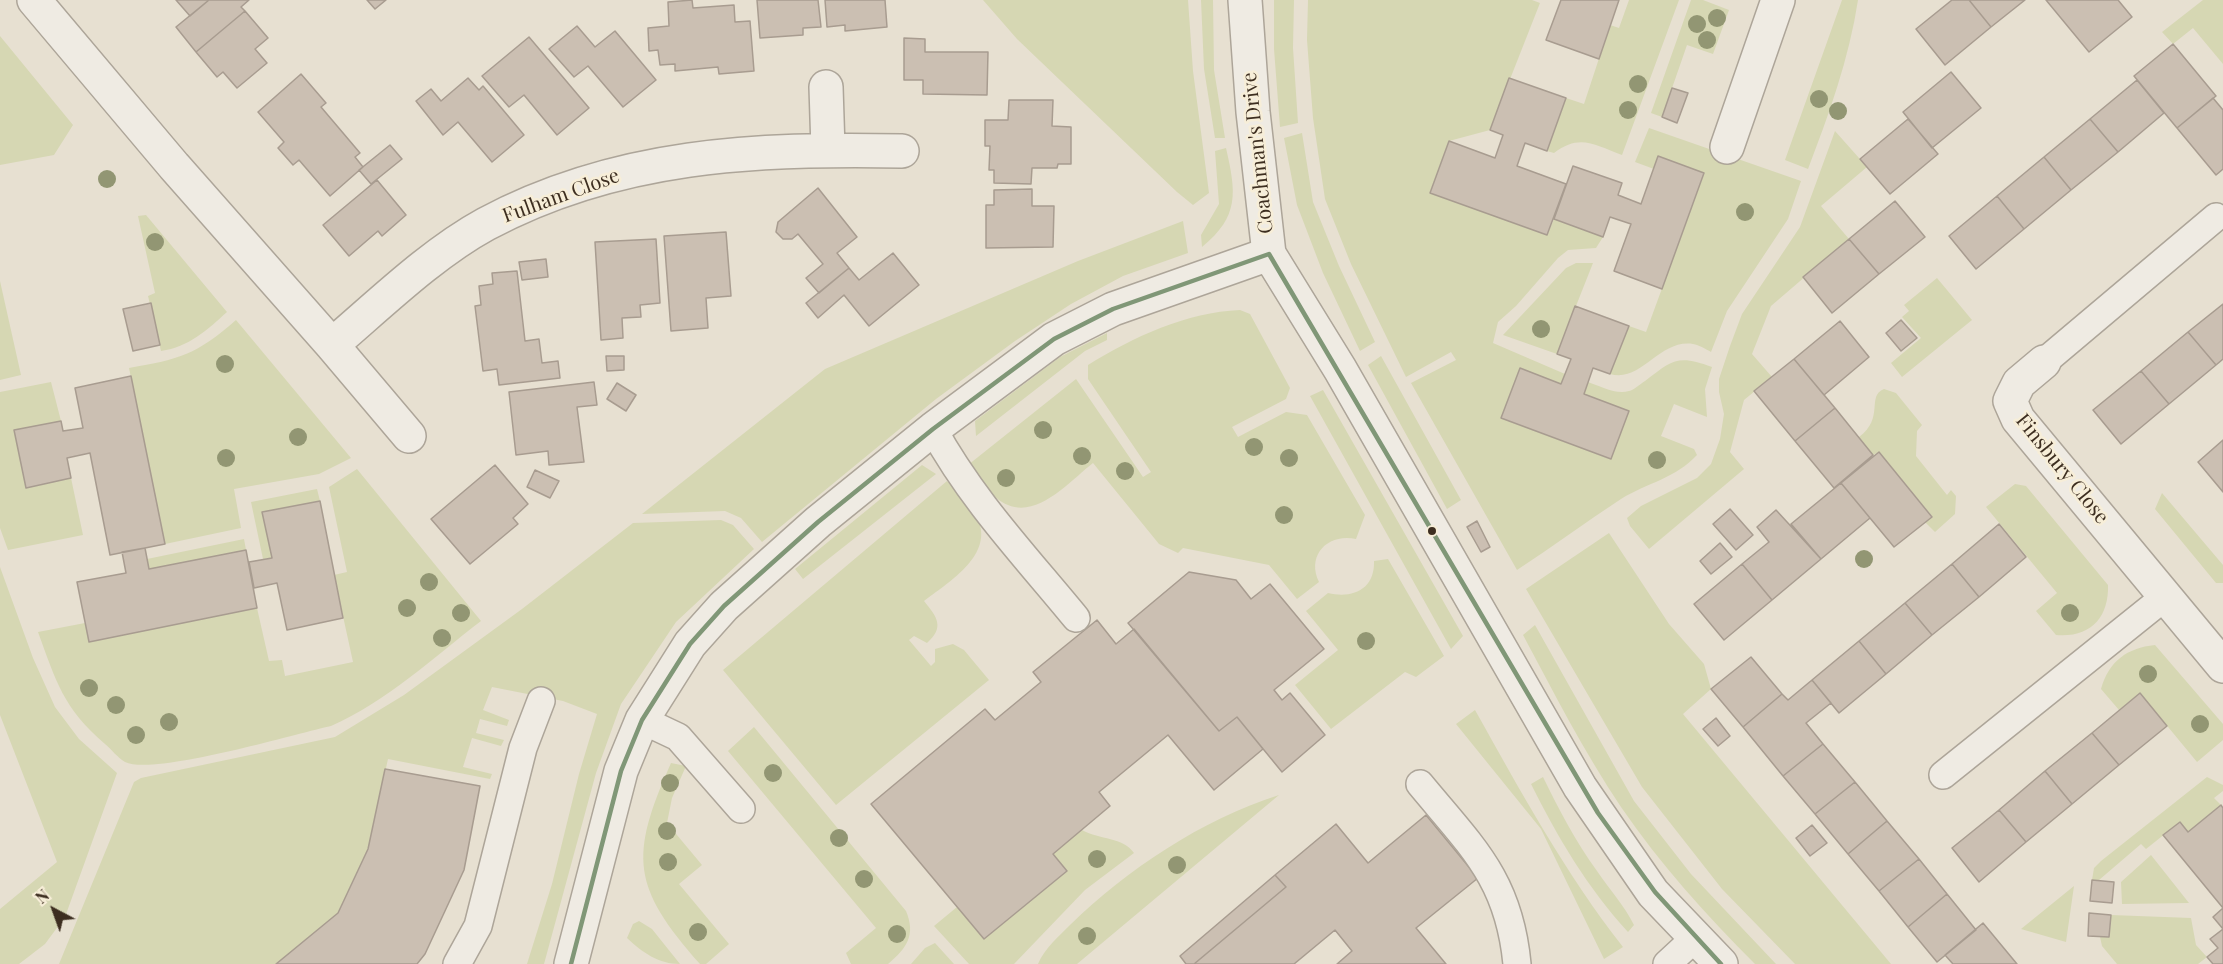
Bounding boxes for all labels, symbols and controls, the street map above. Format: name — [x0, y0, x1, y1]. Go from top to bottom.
street label: Coachman's Drive — [1238, 71, 1278, 235]
street label: Fulham Close — [499, 164, 623, 228]
street label: Finsbury Close — [2010, 409, 2114, 529]
unlabelled marker — [1426, 525, 1438, 537]
north arrow — [24, 880, 84, 940]
text: N — [31, 884, 53, 908]

